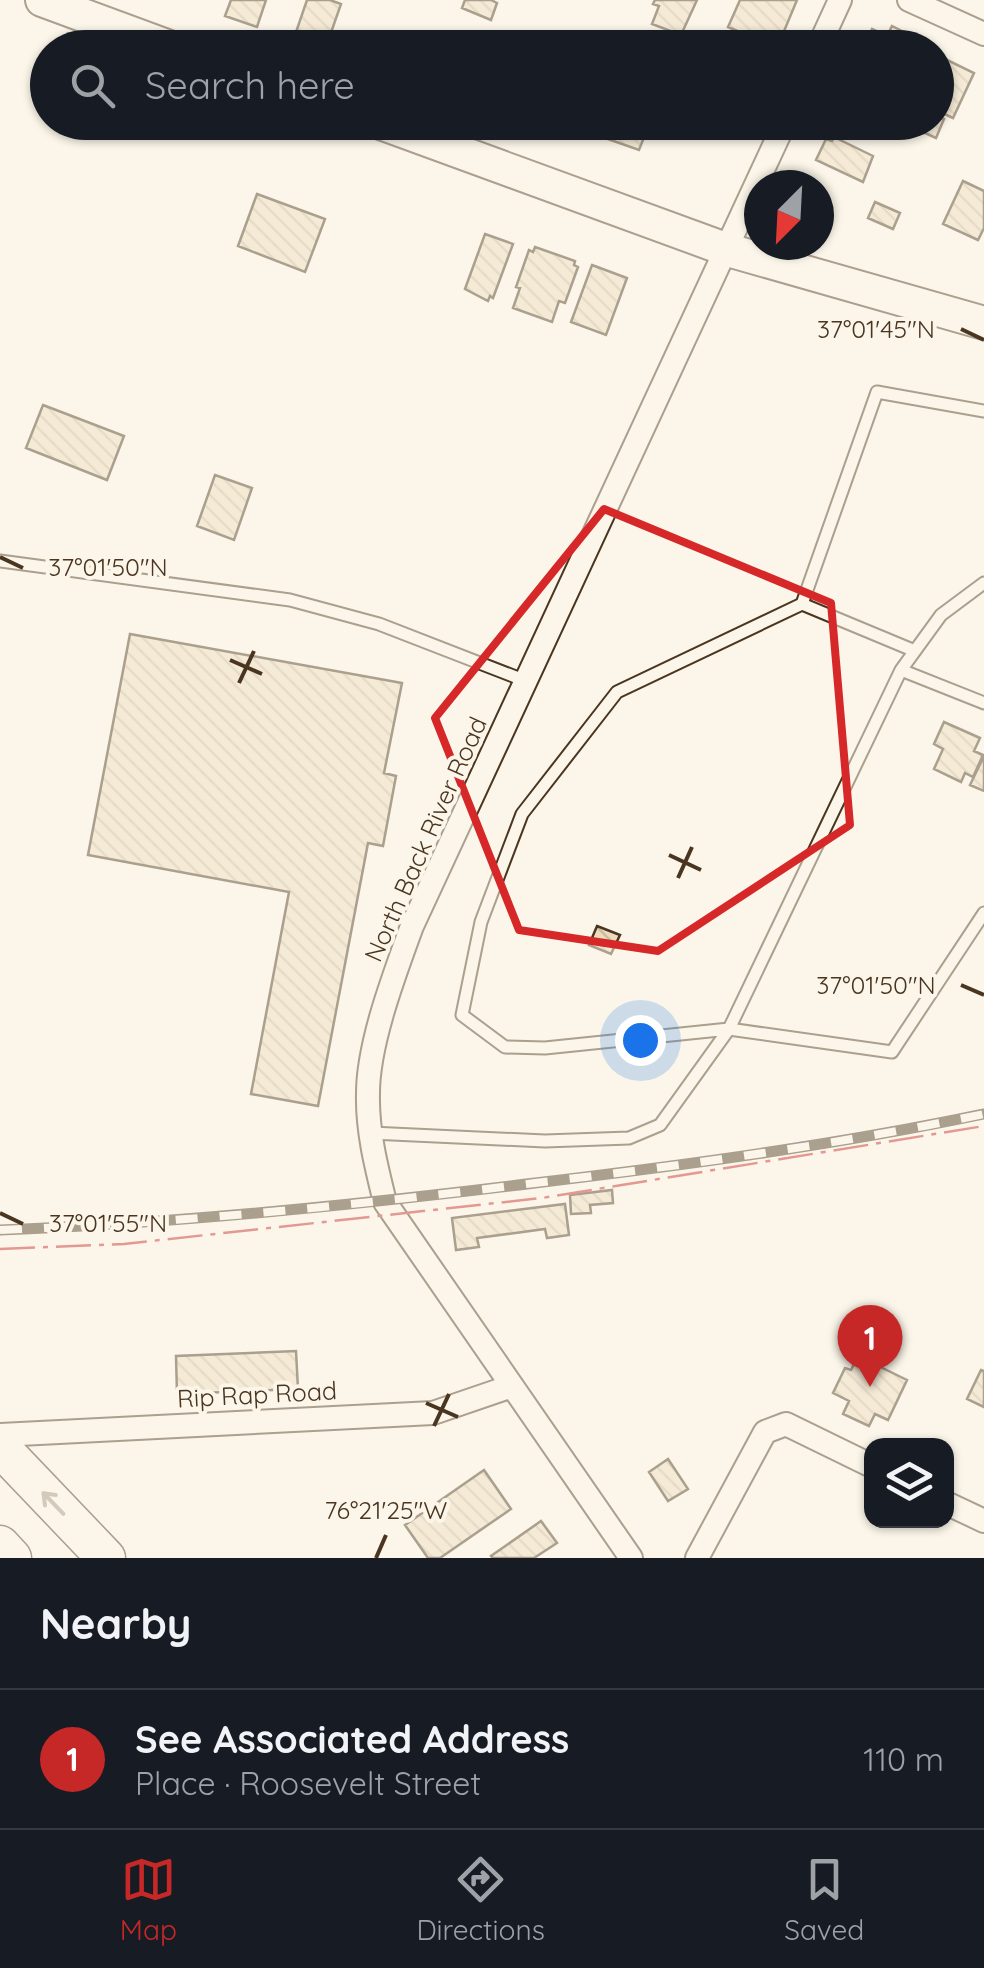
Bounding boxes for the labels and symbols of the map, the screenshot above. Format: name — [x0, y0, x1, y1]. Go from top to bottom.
north arrow — [744, 170, 834, 260]
text: 37°01'45"N — [817, 313, 935, 344]
text: 37°01'50"N — [48, 551, 168, 582]
street label: North Back River Road — [357, 712, 493, 966]
text: 37°01'50"N — [816, 969, 936, 1000]
your location — [615, 1015, 666, 1066]
text: 37°01'55"N — [49, 1207, 167, 1238]
pin: 1 — [838, 1304, 902, 1387]
street label: Rip Rap Road — [176, 1374, 338, 1414]
one-way arrow — [41, 1491, 65, 1515]
text: 76°21'25"W — [325, 1494, 447, 1525]

